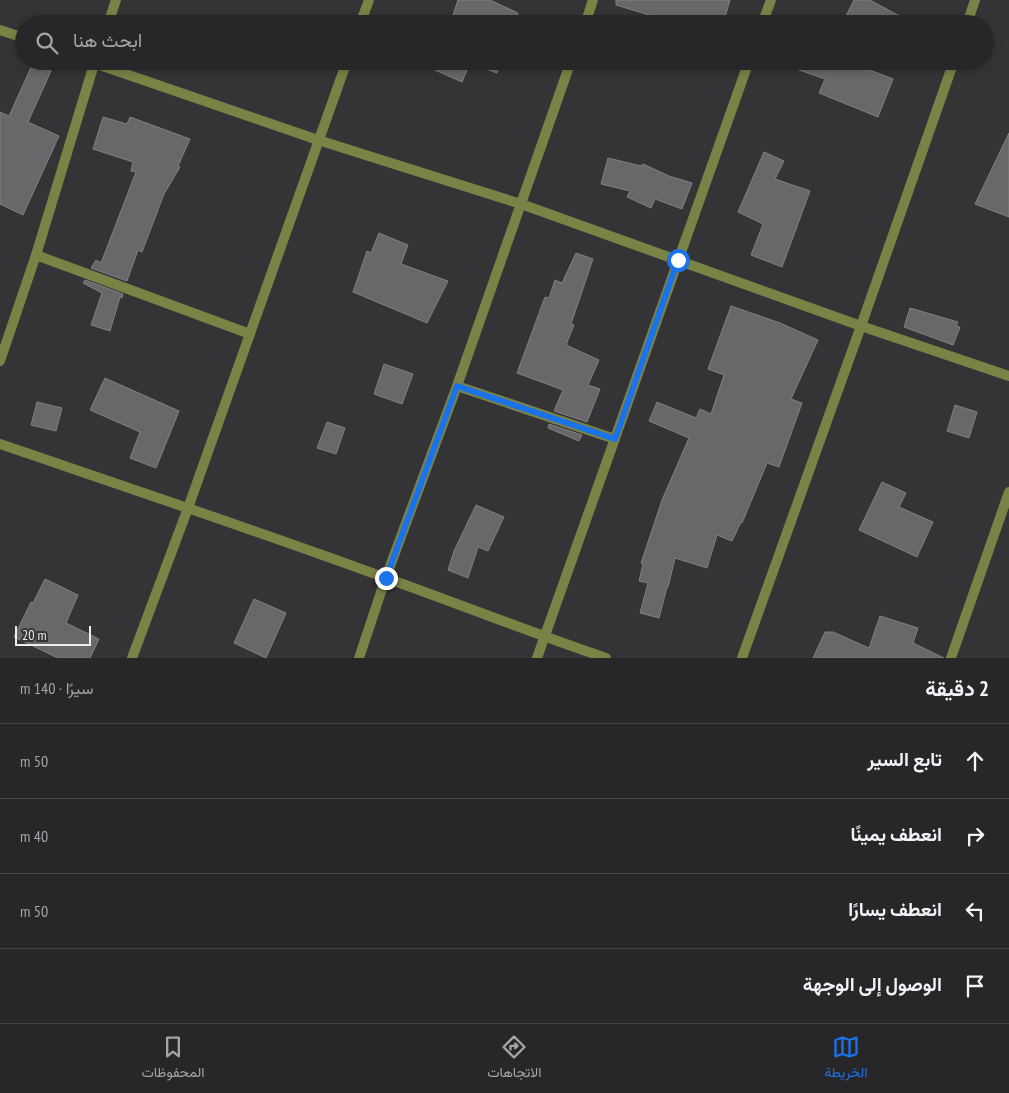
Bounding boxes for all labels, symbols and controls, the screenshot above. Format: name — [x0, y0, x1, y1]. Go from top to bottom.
search box — [15, 15, 994, 70]
text: ابحث هنا — [73, 28, 142, 52]
icon: search — [33, 29, 61, 57]
route start — [667, 249, 690, 272]
route end — [375, 567, 398, 590]
scale bar — [15, 623, 91, 646]
text: 20 m — [22, 626, 47, 644]
text: 2 دقيقة — [925, 675, 989, 702]
text: سيرًا · 140 m — [20, 678, 93, 698]
text: تابع السير — [867, 747, 942, 771]
icon: ahead — [961, 747, 989, 775]
text: 50 m — [20, 751, 48, 771]
text: انعطف يمينًا — [851, 822, 942, 846]
icon: right — [961, 822, 989, 850]
text: 40 m — [20, 826, 48, 846]
text: انعطف يسارًا — [848, 897, 942, 921]
icon: left — [961, 897, 989, 925]
text: 50 m — [20, 901, 48, 921]
text: الوصول إلى الوجهة — [803, 972, 942, 996]
icon: arrive — [961, 972, 989, 1000]
tab: المحفوظات — [141, 1033, 204, 1085]
tab: الاتجاهات — [487, 1033, 542, 1085]
tab: الخريطة — [824, 1033, 868, 1085]

